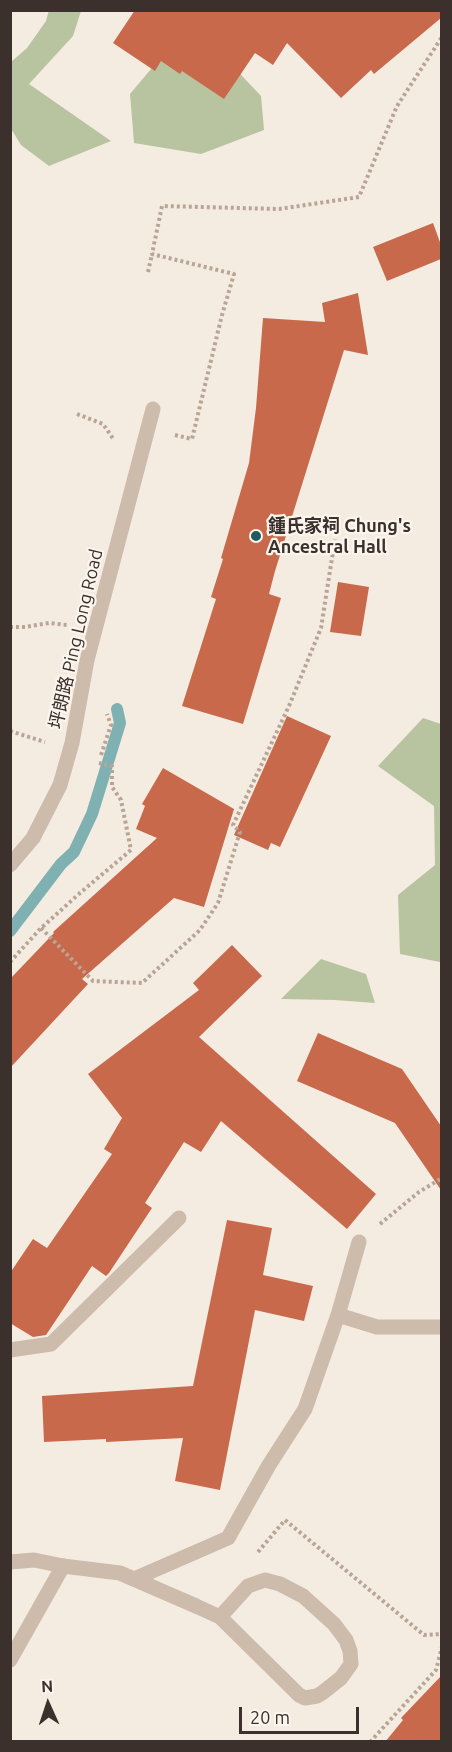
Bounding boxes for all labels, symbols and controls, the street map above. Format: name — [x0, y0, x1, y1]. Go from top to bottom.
place label: 鍾氏家祠 Chung's Ancestral Hall — [268, 515, 411, 558]
marker: 鍾氏家祠 Chung's Ancestral Hall — [249, 529, 263, 543]
street label: 坪朗路 Ping Long Road — [45, 547, 107, 731]
north arrow — [18, 1674, 78, 1734]
text: N — [41, 1677, 53, 1695]
scale bar — [242, 1695, 362, 1733]
text: 20 m — [250, 1707, 290, 1727]

